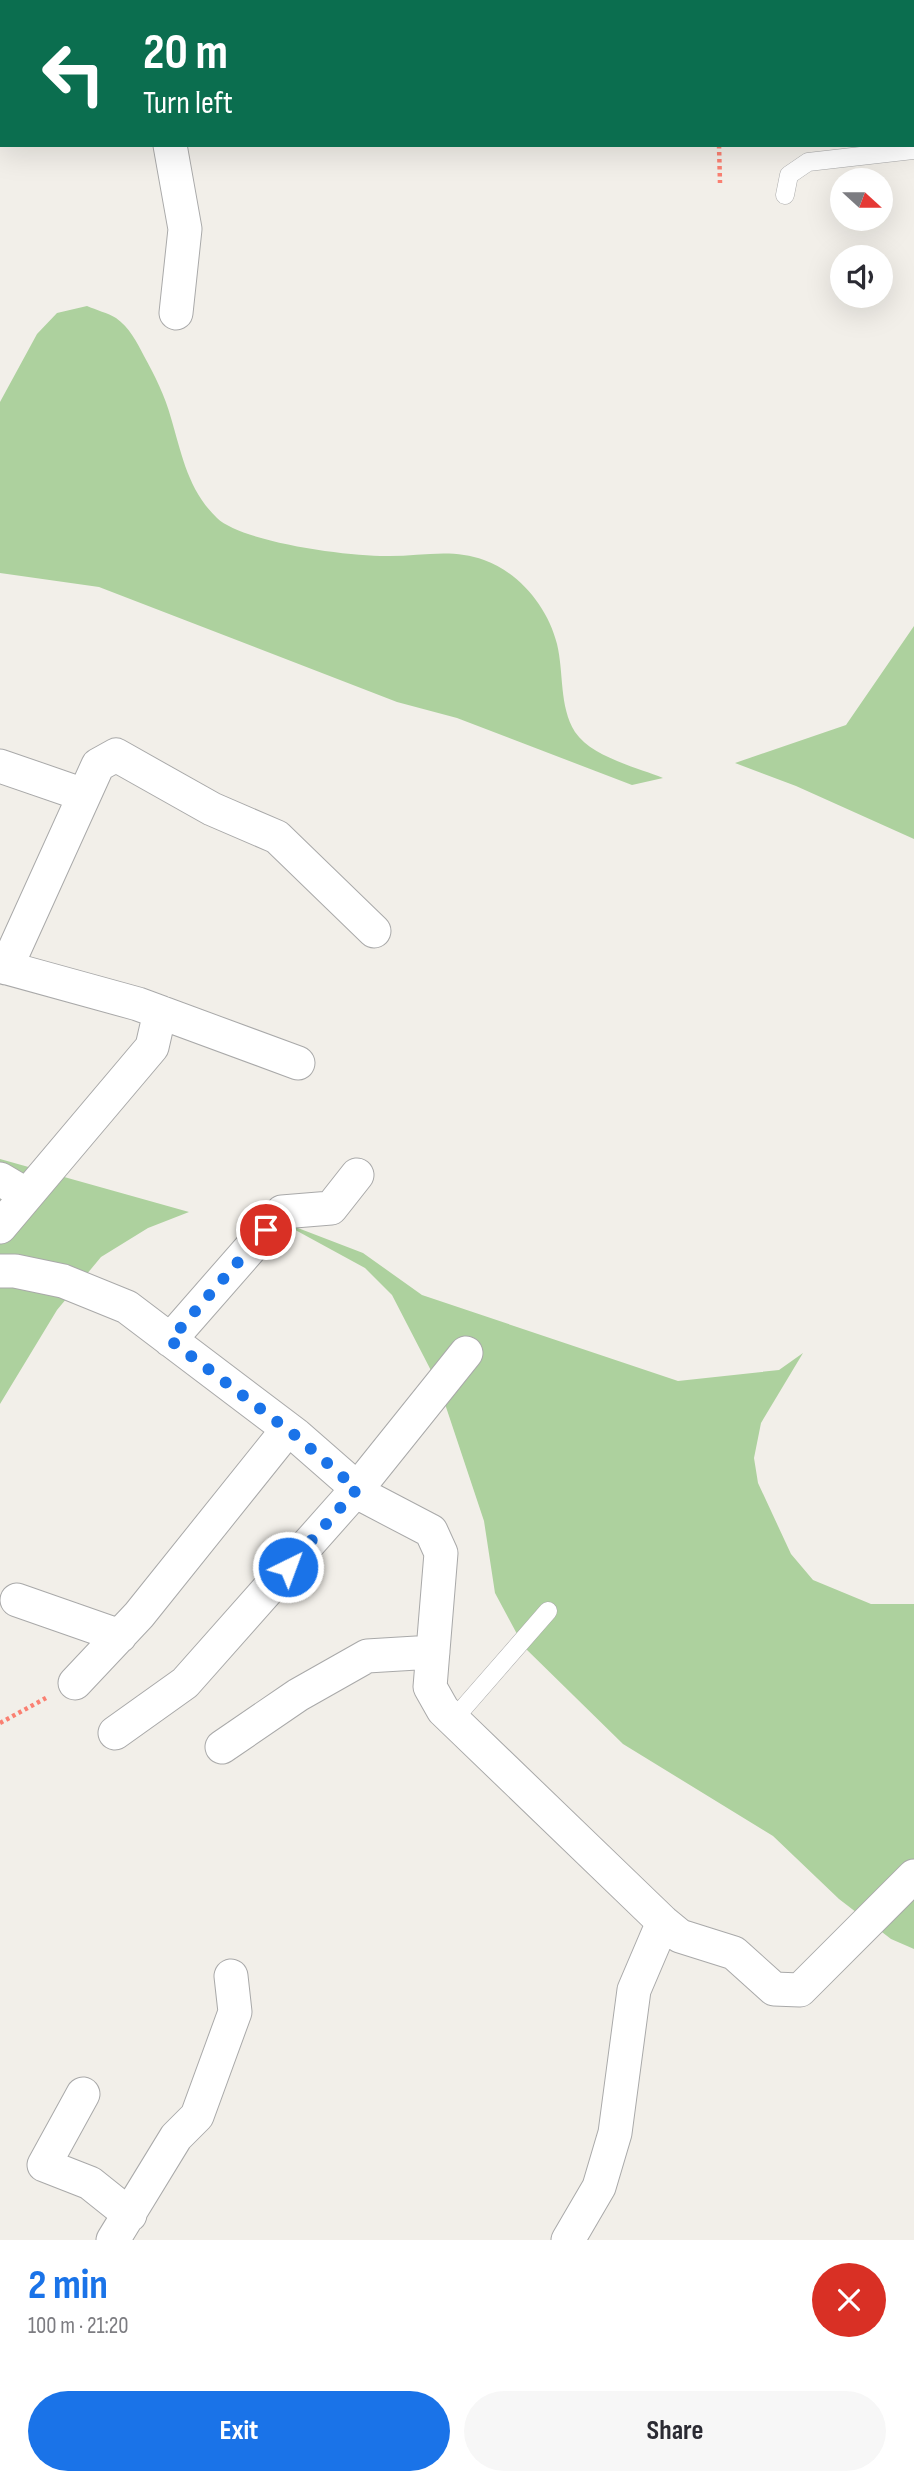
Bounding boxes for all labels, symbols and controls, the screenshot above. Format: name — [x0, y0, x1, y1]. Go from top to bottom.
text: 20 m — [143, 24, 228, 83]
icon: left — [28, 28, 119, 119]
text: Turn left — [143, 84, 233, 123]
north arrow — [830, 168, 892, 231]
map controls — [830, 168, 893, 308]
button: sound — [830, 245, 893, 308]
pin — [236, 1200, 296, 1260]
icon: arrive — [247, 1211, 285, 1249]
position arrow — [251, 1530, 325, 1604]
text: 2 min — [28, 2260, 108, 2311]
button: close — [812, 2263, 886, 2337]
text: 100 m · 21:20 — [28, 2312, 129, 2340]
button: Exit — [28, 2391, 450, 2471]
button: Share — [464, 2391, 886, 2471]

